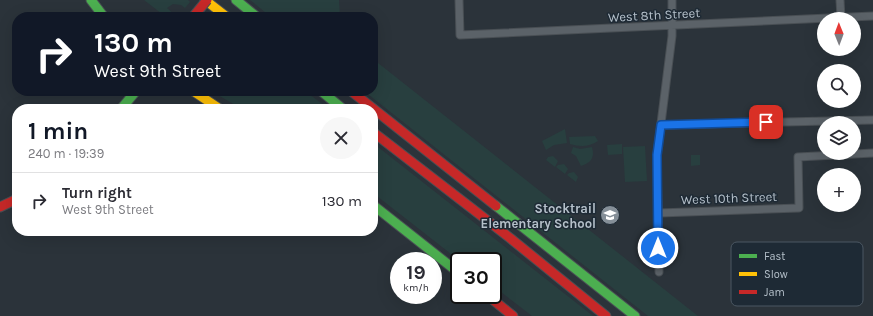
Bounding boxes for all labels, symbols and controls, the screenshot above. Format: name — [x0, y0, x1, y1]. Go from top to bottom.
street label: West 8th Street — [608, 5, 701, 25]
north arrow — [817, 12, 861, 56]
map controls — [817, 12, 861, 212]
text: 130 m — [94, 26, 173, 59]
icon: right — [28, 28, 80, 80]
text: West 9th Street — [94, 60, 221, 82]
button: search — [817, 64, 861, 108]
pin — [749, 105, 783, 139]
icon: arrive — [755, 111, 777, 133]
button: layers — [817, 116, 861, 160]
text: 1 min — [28, 117, 88, 145]
button: close — [320, 117, 362, 159]
text: 240 m · 19:39 — [28, 146, 104, 161]
button: + — [817, 168, 861, 212]
text: Turn right — [62, 184, 132, 202]
street label: West 10th Street — [681, 189, 777, 207]
icon: right — [28, 190, 50, 212]
text: 130 m — [322, 192, 362, 210]
place label: Stocktrail Elementary School — [481, 201, 596, 231]
text: West 9th Street — [62, 202, 154, 217]
school or university icon: Stocktrail Elementary School — [599, 204, 621, 226]
position arrow — [637, 227, 679, 269]
legend — [731, 242, 863, 306]
text: Fast — [764, 250, 785, 263]
speed limit sign: 30 — [450, 252, 502, 304]
text: 19 — [406, 261, 426, 284]
text: Slow — [764, 268, 788, 281]
text: km/h — [403, 282, 429, 294]
text: Jam — [764, 286, 785, 299]

